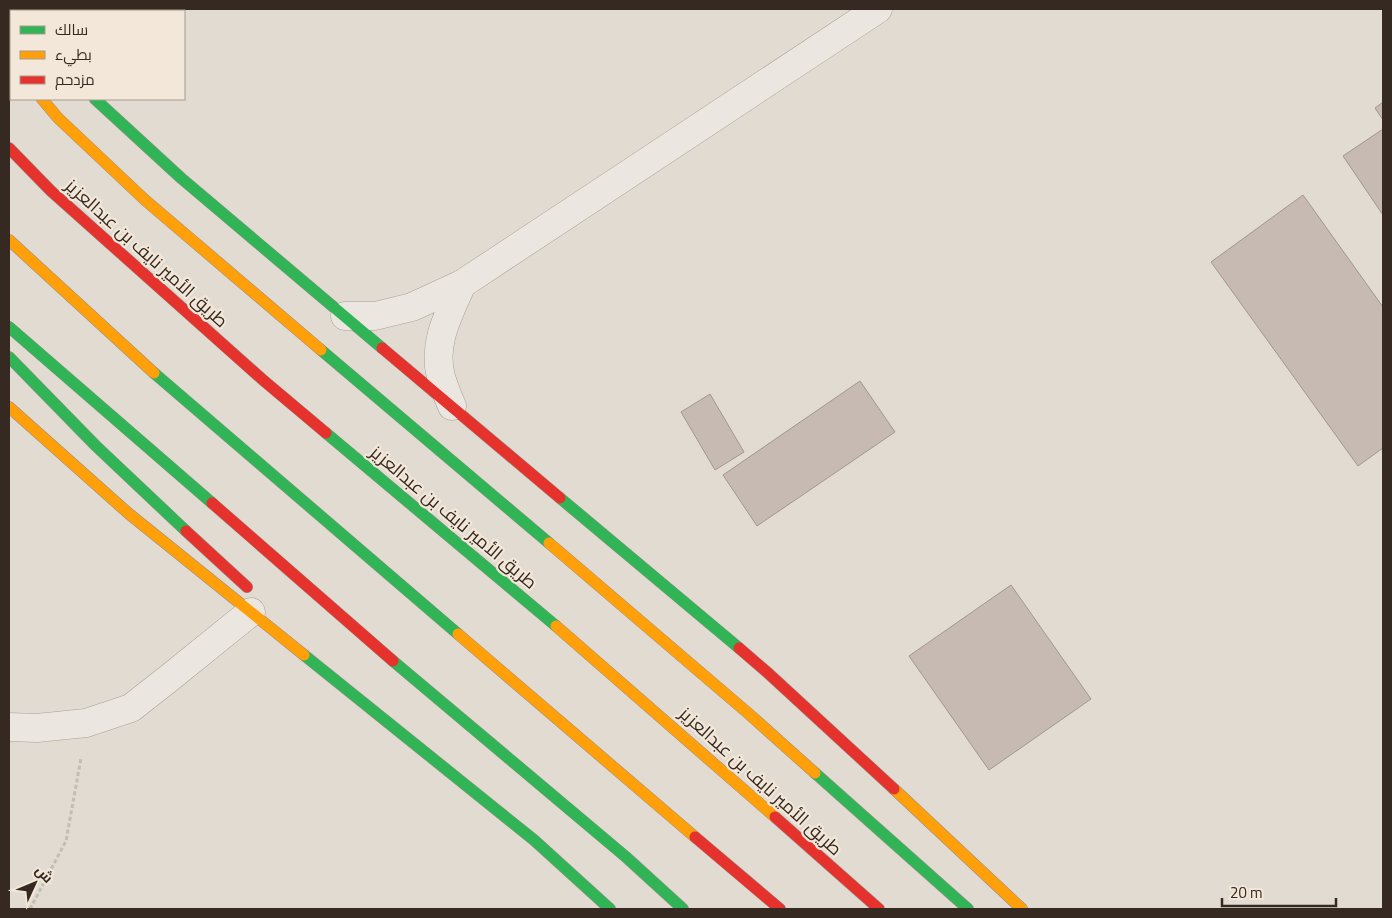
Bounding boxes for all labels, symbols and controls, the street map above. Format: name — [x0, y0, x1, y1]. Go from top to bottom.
legend — [10, 10, 185, 100]
text: سالك — [55, 15, 88, 44]
text: بطيء — [55, 40, 92, 69]
text: مزدحم — [55, 65, 95, 94]
street label: طريق الأمير نايف بن عبدالعزيز — [57, 170, 236, 336]
street label: طريق الأمير نايف بن عبدالعزيز — [362, 436, 545, 597]
street label: طريق الأمير نايف بن عبدالعزيز — [671, 698, 850, 864]
north arrow — [10, 858, 60, 908]
text: ش — [29, 858, 60, 889]
scale bar — [1222, 876, 1336, 908]
text: 20 m — [1230, 878, 1263, 907]

